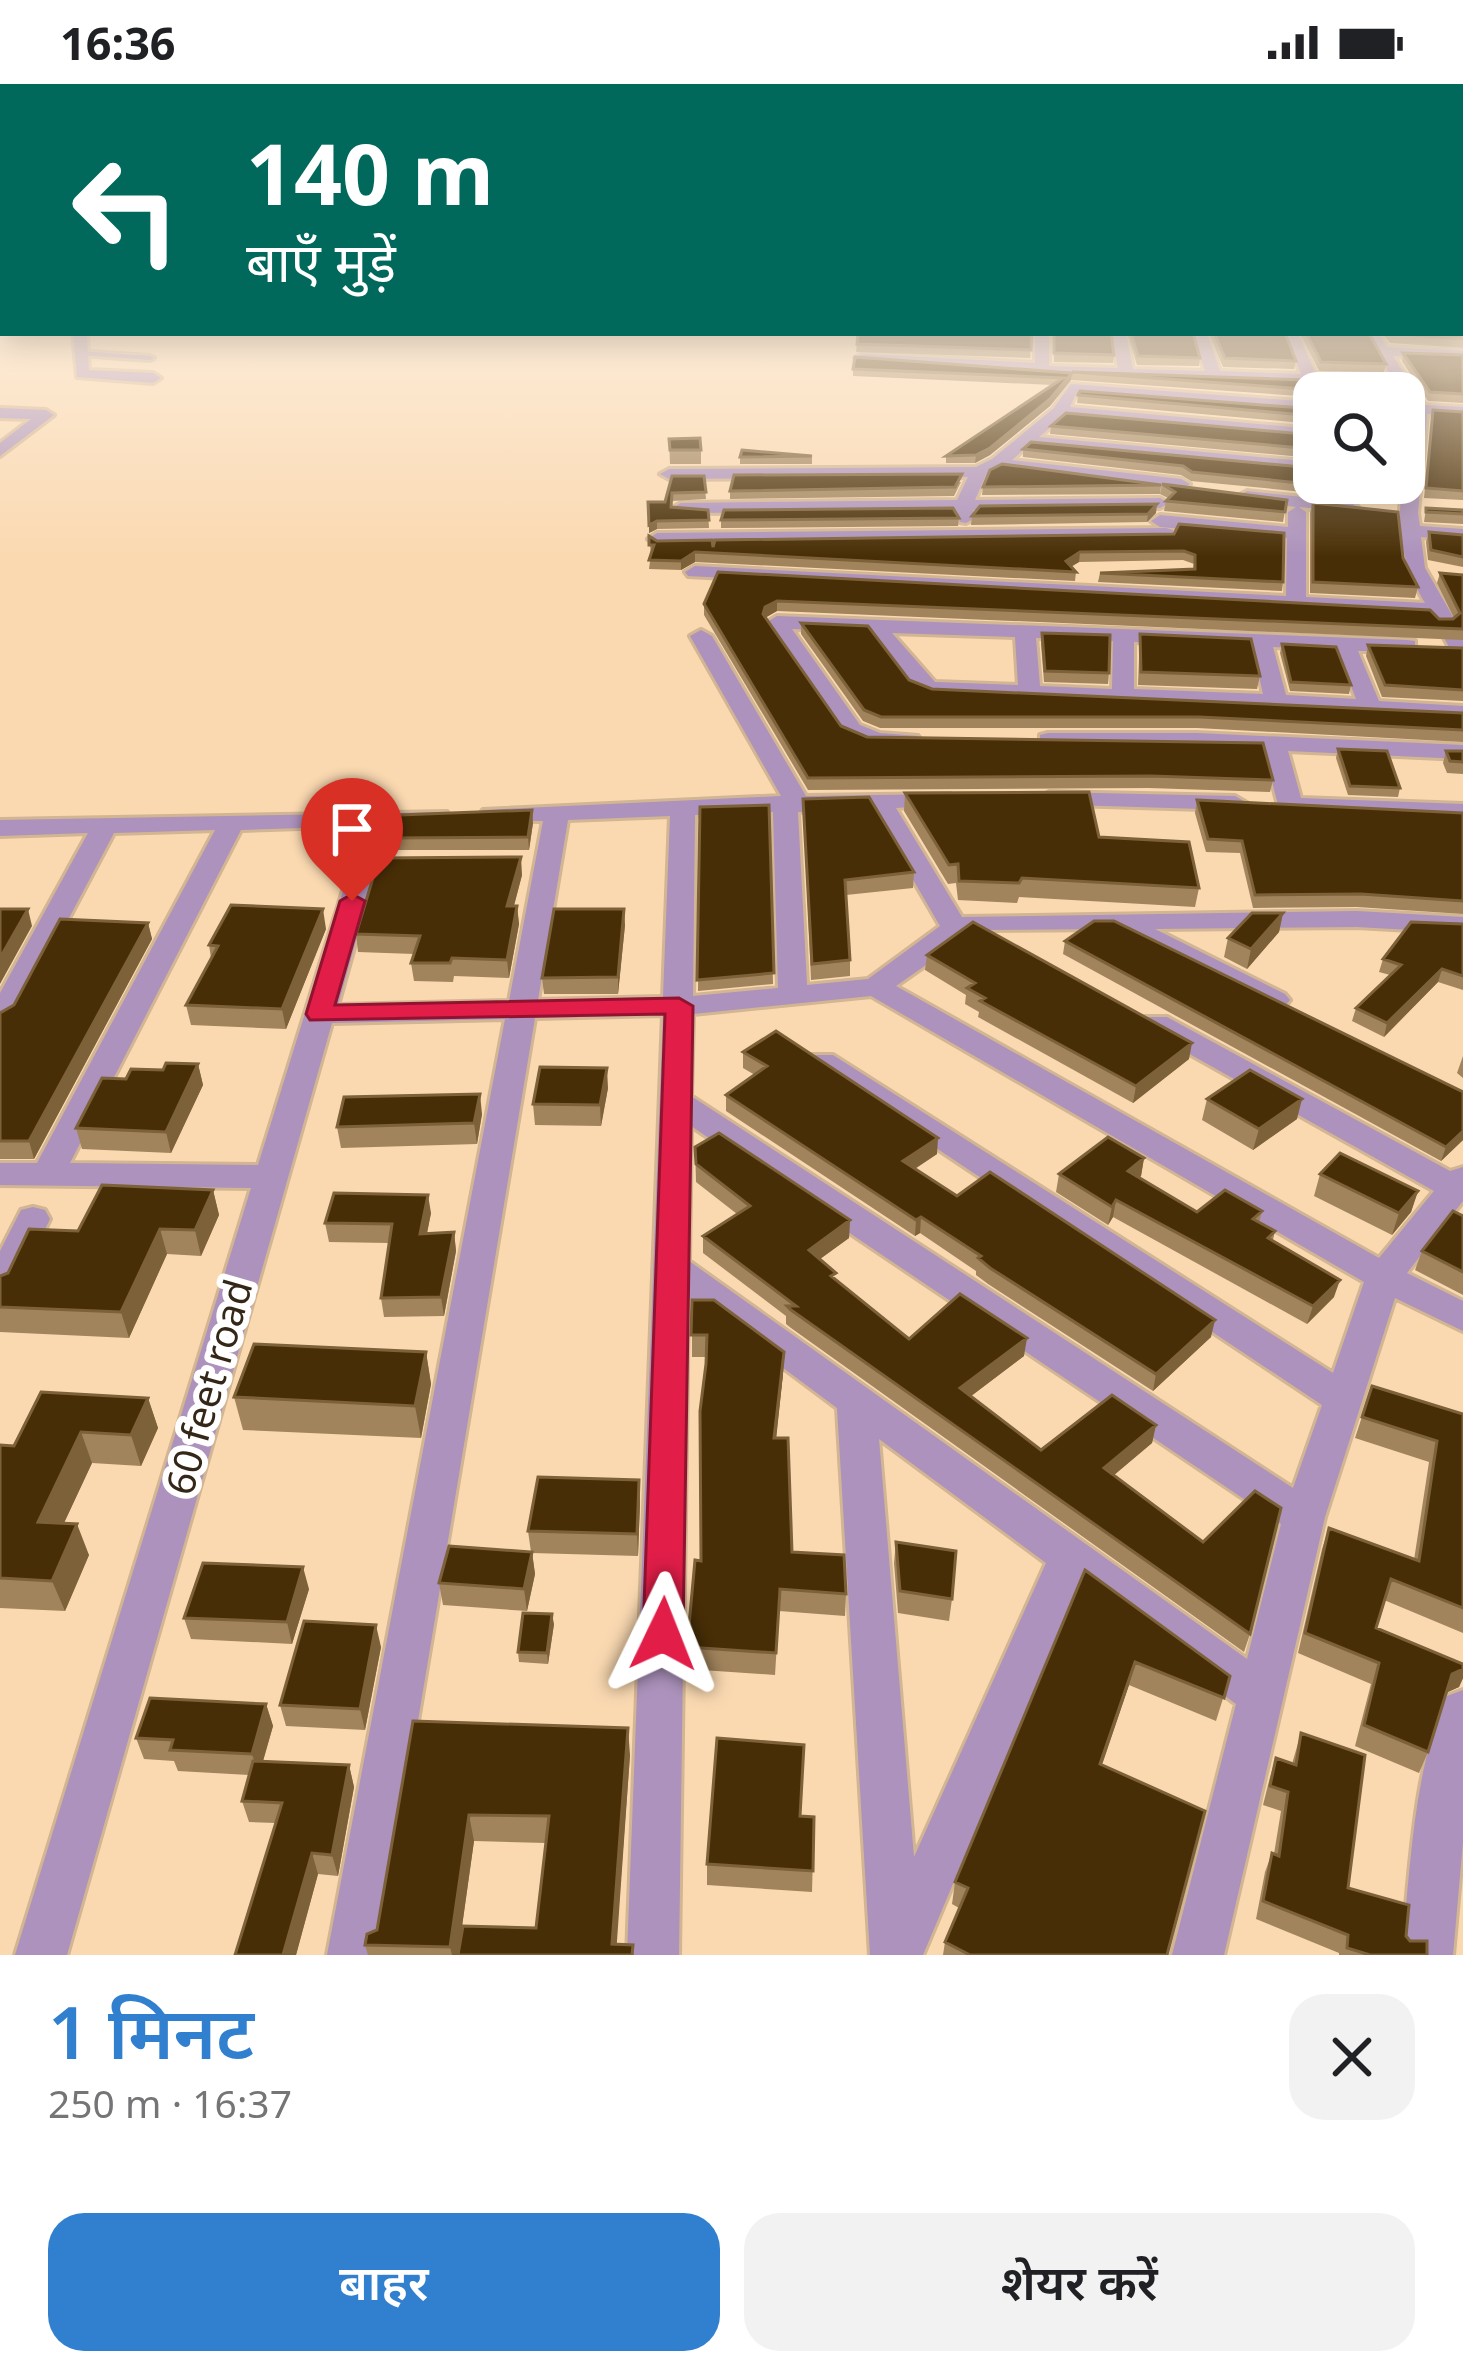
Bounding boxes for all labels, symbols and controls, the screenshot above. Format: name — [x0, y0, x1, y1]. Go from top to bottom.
text: 16:36 — [60, 12, 176, 73]
text: 140 m — [246, 115, 494, 230]
icon: left — [48, 132, 204, 288]
text: बाएँ मुड़ें — [246, 224, 396, 298]
map controls — [1293, 372, 1425, 504]
button: search — [1293, 372, 1425, 504]
pin — [301, 778, 403, 901]
icon: arrive — [319, 796, 385, 862]
street label: 60 feet road — [152, 1273, 264, 1500]
position arrow — [600, 1571, 726, 1697]
text: 1 मिनट — [48, 1982, 254, 2080]
button: close — [1289, 1994, 1415, 2120]
text: 250 m · 16:37 — [48, 2076, 292, 2129]
button: बाहर — [48, 2213, 720, 2351]
button: शेयर करें — [744, 2213, 1415, 2351]

